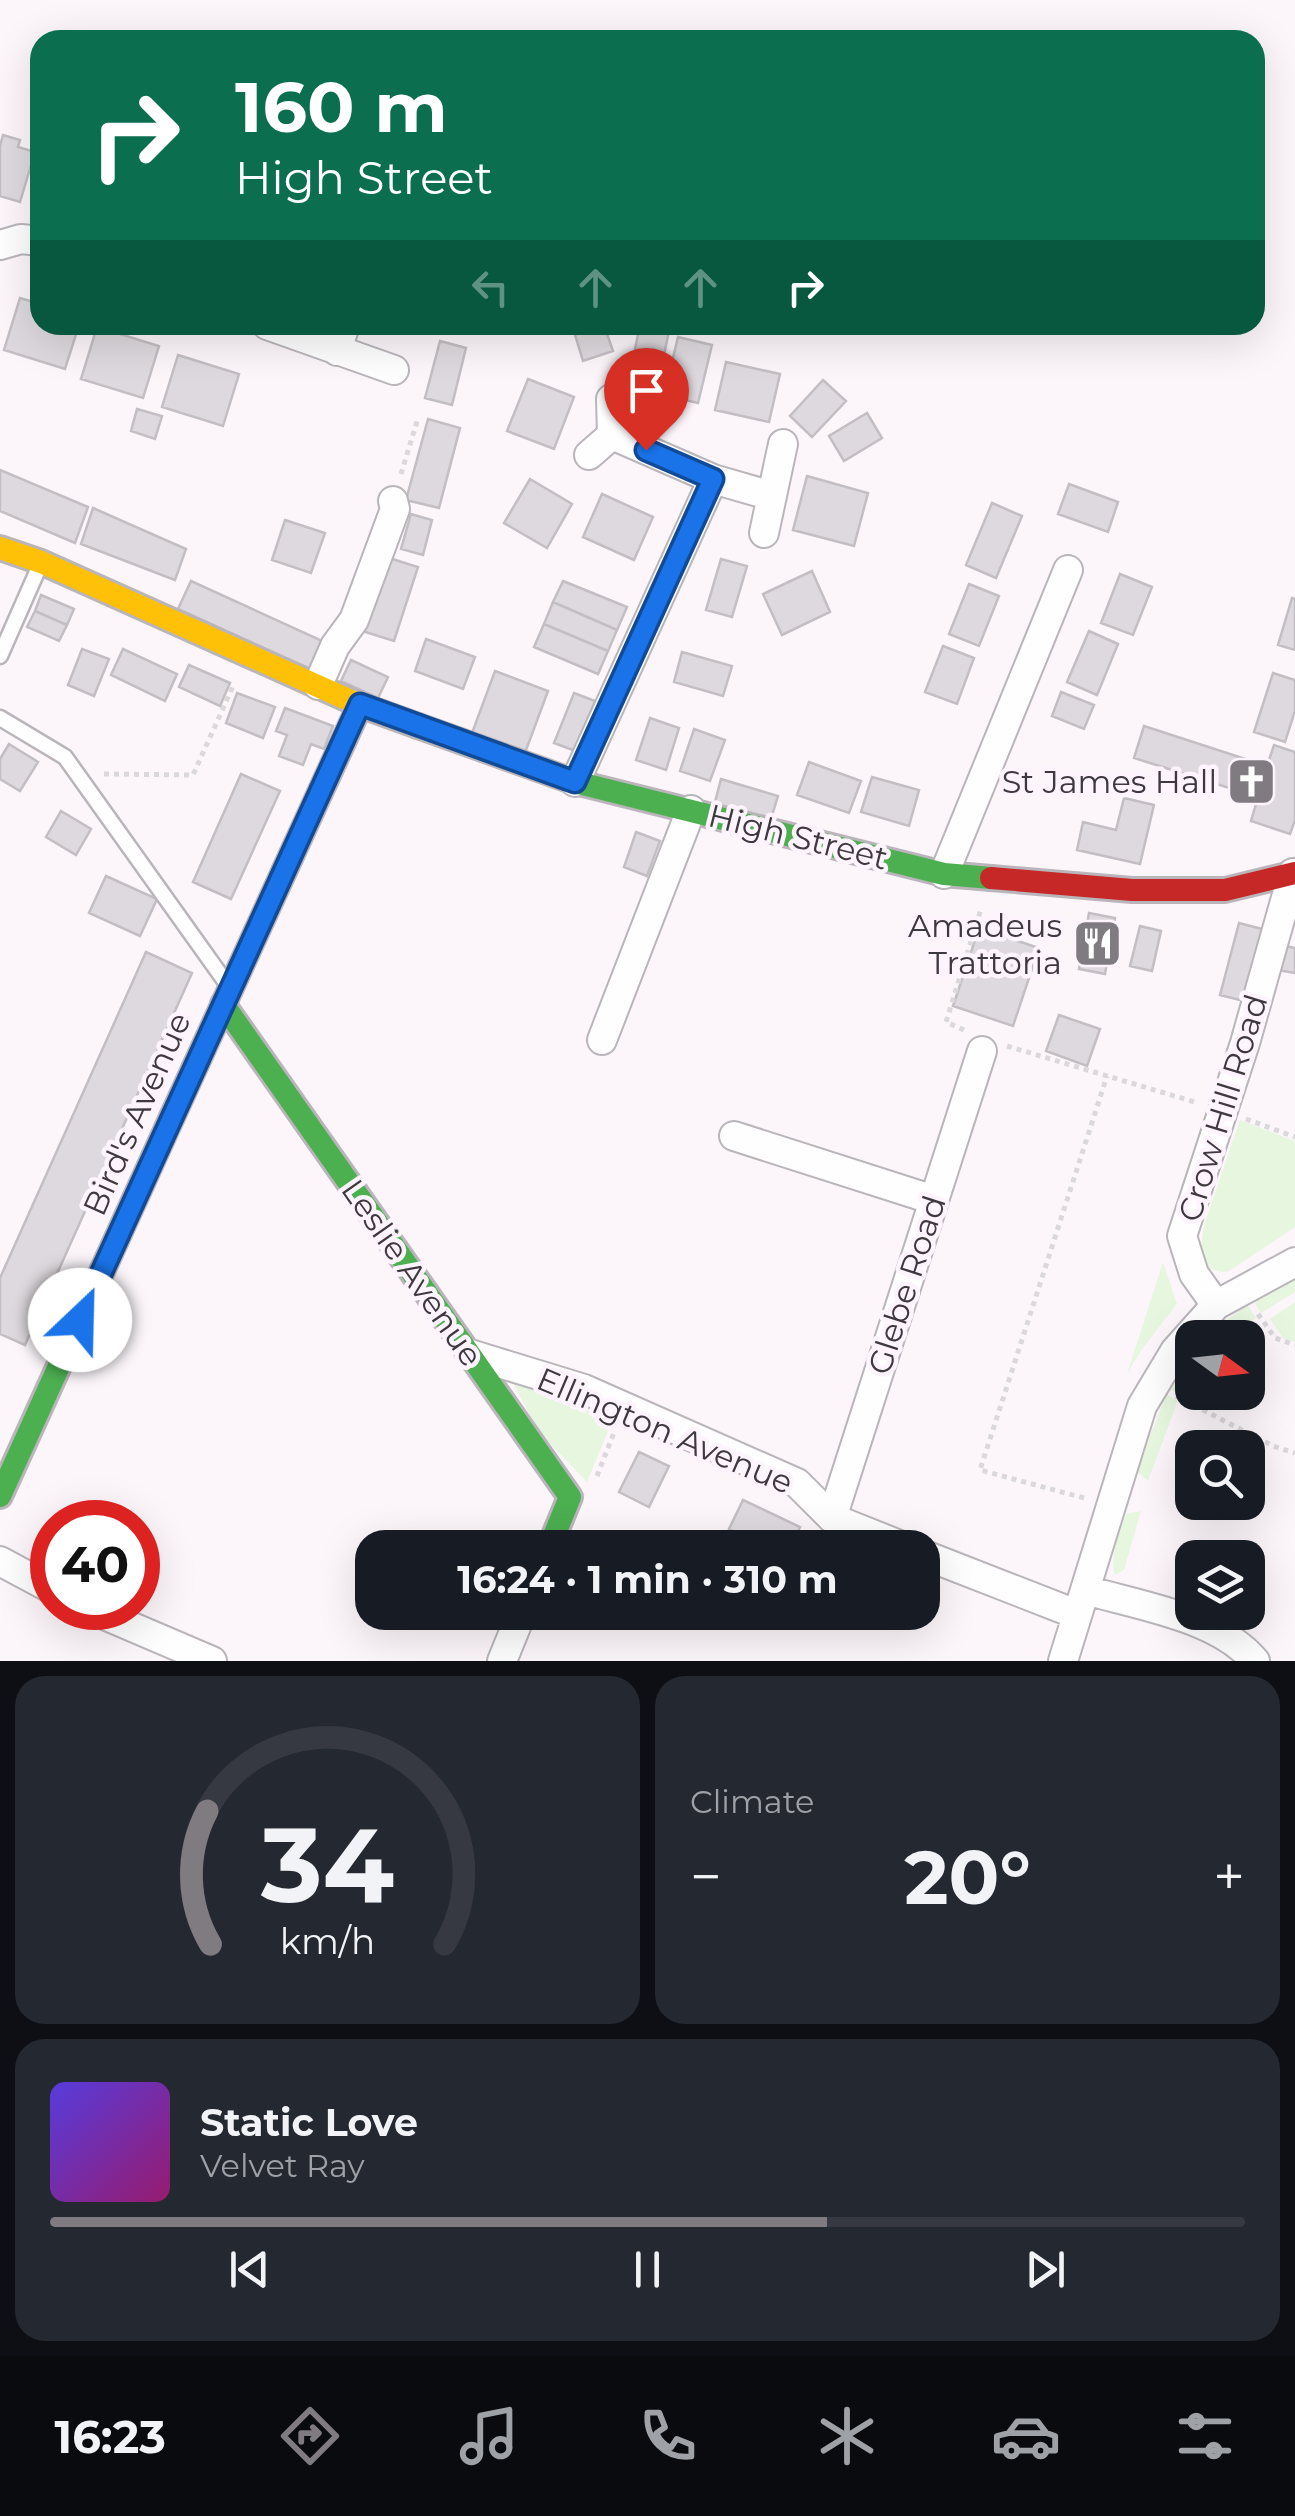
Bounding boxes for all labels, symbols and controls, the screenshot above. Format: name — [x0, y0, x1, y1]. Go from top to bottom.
text: 160 m — [235, 64, 448, 150]
icon: right — [70, 70, 200, 200]
text: High Street — [235, 150, 493, 205]
icon: left — [463, 260, 518, 315]
icon: ahead — [568, 260, 623, 315]
icon: ahead — [673, 260, 728, 315]
icon: right — [778, 260, 833, 315]
pin — [604, 348, 689, 451]
icon: arrive — [619, 363, 674, 418]
church icon: St James Hall — [1226, 756, 1278, 808]
place label: St James Hall — [1002, 762, 1217, 801]
street label: High Street — [704, 795, 892, 878]
place label: Amadeus Trattoria — [908, 906, 1062, 982]
restaurant icon: Amadeus Trattoria — [1071, 918, 1123, 970]
street label: Crow Hill Road — [1170, 990, 1276, 1226]
street label: Bird's Avenue — [74, 1006, 199, 1221]
street label: Leslie Avenue — [334, 1172, 491, 1374]
street label: Glebe Road — [859, 1190, 954, 1379]
position arrow — [28, 1268, 132, 1372]
north arrow — [1175, 1320, 1265, 1410]
map controls — [1175, 1320, 1265, 1630]
street label: Ellington Avenue — [531, 1359, 799, 1502]
button: search — [1175, 1430, 1265, 1520]
speed limit sign: 40 — [30, 1500, 160, 1630]
button: layers — [1175, 1540, 1265, 1630]
text: 16:24 · 1 min · 310 m — [457, 1556, 838, 1603]
text: Climate — [690, 1782, 814, 1821]
text: 34 — [260, 1801, 394, 1928]
text: 20° — [904, 1831, 1031, 1923]
text: − — [690, 1843, 722, 1910]
text: + — [1213, 1843, 1245, 1910]
text: km/h — [280, 1919, 375, 1963]
text: Static Love — [200, 2099, 418, 2146]
text: Velvet Ray — [200, 2146, 365, 2185]
icon: previous — [222, 2242, 277, 2297]
icon: pause — [620, 2242, 675, 2297]
icon: next — [1018, 2242, 1073, 2297]
icon: directions — [275, 2401, 345, 2471]
icon: music — [454, 2401, 524, 2471]
icon: phone — [633, 2401, 703, 2471]
icon: climate — [812, 2401, 882, 2471]
icon: car — [991, 2401, 1061, 2471]
icon: filters — [1170, 2401, 1240, 2471]
text: 16:23 — [55, 2409, 166, 2464]

